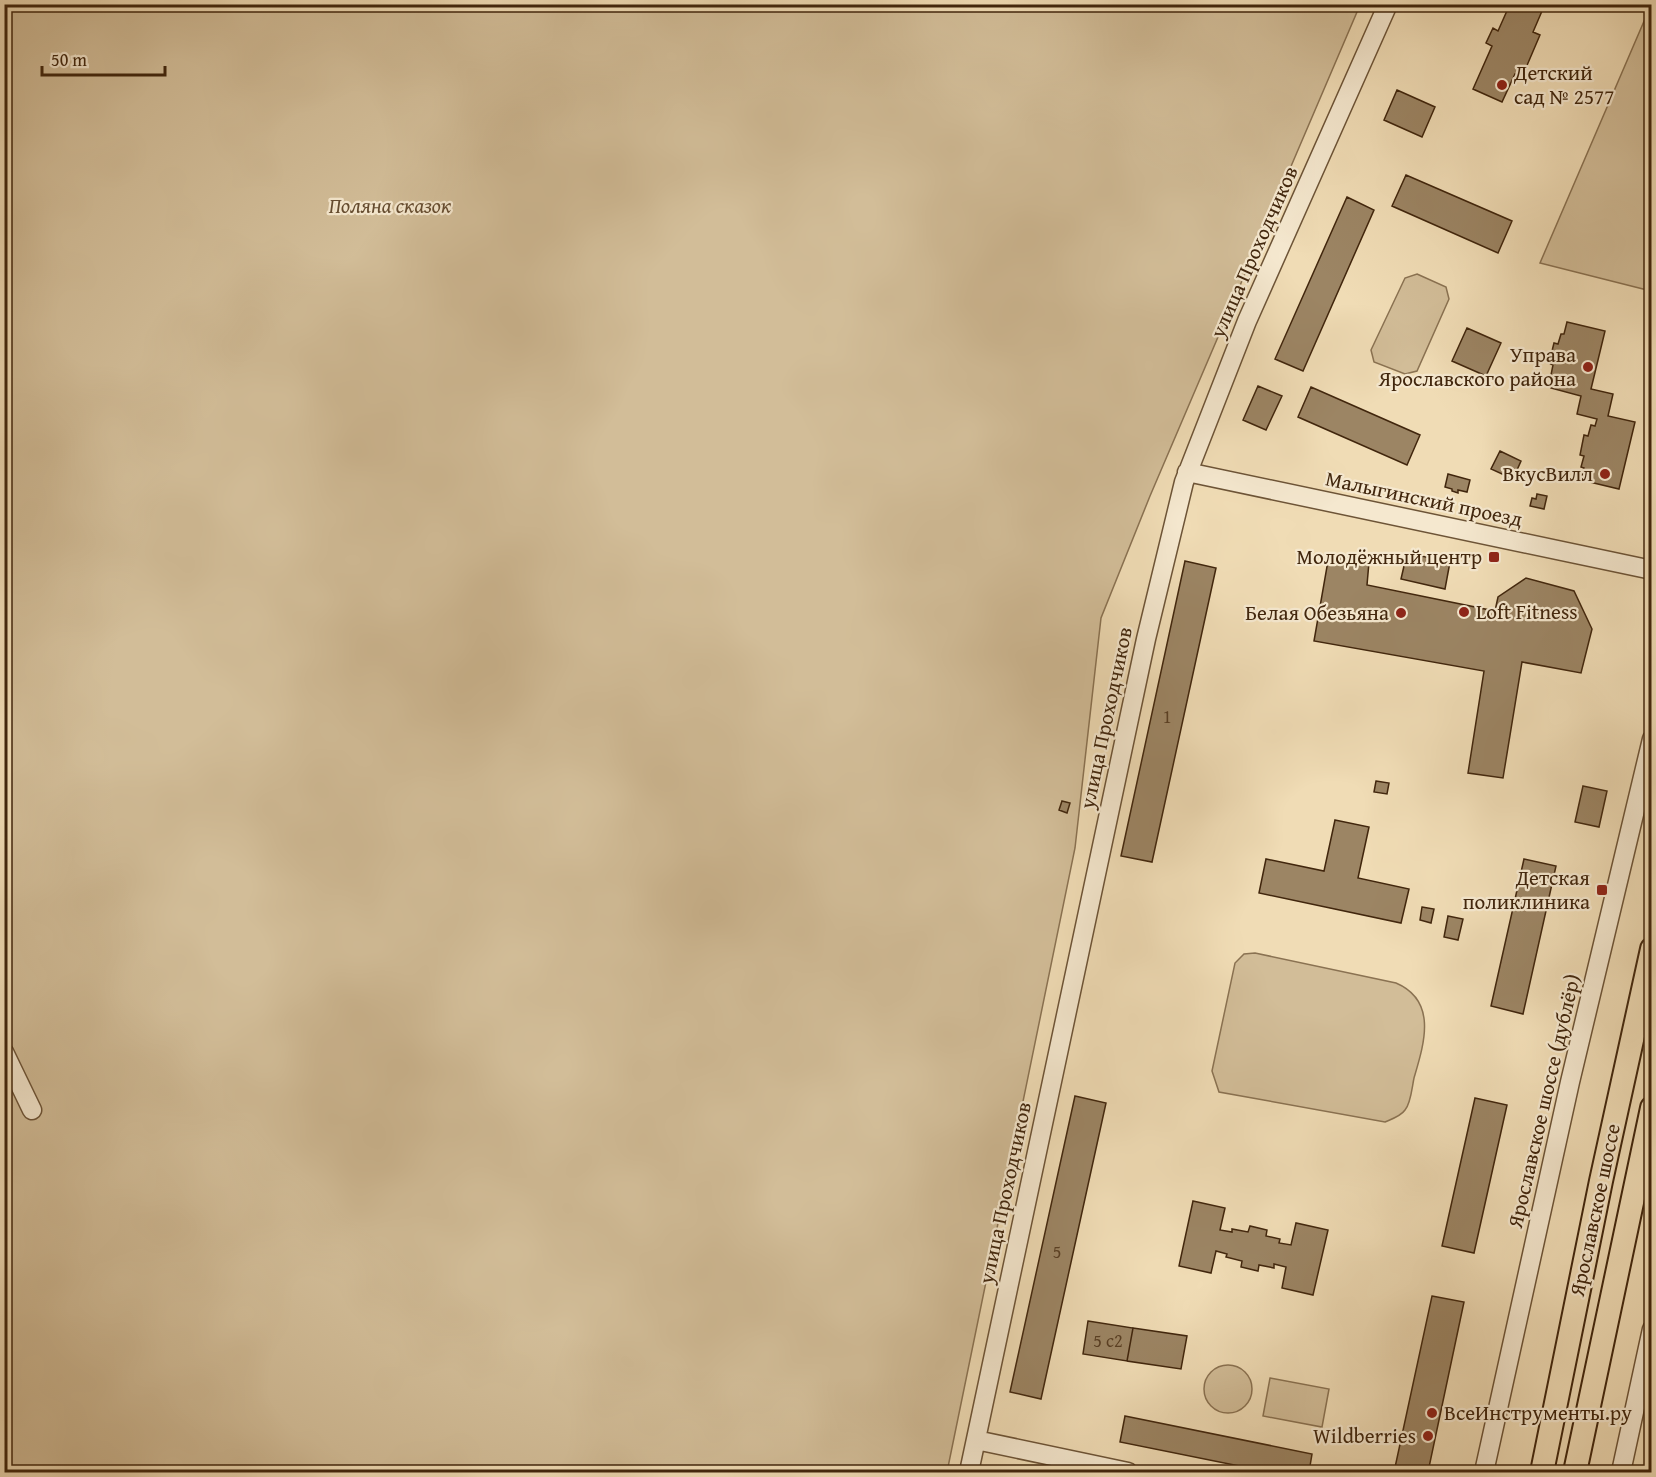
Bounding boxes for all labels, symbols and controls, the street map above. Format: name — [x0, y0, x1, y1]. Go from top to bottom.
scale bar — [42, 39, 165, 77]
text: 50 m — [51, 46, 87, 73]
place label: Детский сад № 2577 — [1513, 57, 1614, 112]
marker: Детский сад № 2577 — [1495, 78, 1509, 92]
street label: улица Проходчиков — [1201, 161, 1305, 344]
park label: Поляна сказок — [329, 190, 451, 221]
place label: Управа Ярославского района — [1378, 339, 1576, 394]
marker: Управа Ярославского района — [1581, 360, 1595, 374]
place label: ВкусВилл — [1503, 458, 1593, 489]
street label: Малыгинский проезд — [1323, 463, 1526, 535]
marker: ВкусВилл — [1598, 467, 1612, 481]
place label: Молодёжный центр — [1296, 541, 1482, 572]
marker: Молодёжный центр — [1487, 550, 1501, 564]
place label: Loft Fitness — [1476, 596, 1578, 627]
place label: Белая Обезьяна — [1245, 597, 1389, 628]
marker: Loft Fitness — [1457, 605, 1471, 619]
marker: Белая Обезьяна — [1394, 606, 1408, 620]
street label: улица Проходчиков — [1071, 624, 1140, 813]
house number: 1 — [1163, 703, 1171, 730]
place label: Детская поликлиника — [1463, 862, 1590, 917]
marker: Детская поликлиника — [1595, 883, 1609, 897]
street label: Ярославское шоссе (дублёр) — [1499, 971, 1588, 1232]
street label: улица Проходчиков — [970, 1099, 1039, 1288]
street label: Ярославское шоссе — [1561, 1120, 1628, 1300]
house number: 5 — [1053, 1238, 1061, 1265]
house number: 5 с2 — [1093, 1327, 1123, 1354]
place label: ВсеИнструменты.ру — [1444, 1397, 1632, 1428]
marker: ВсеИнструменты.ру — [1425, 1406, 1439, 1420]
place label: Wildberries — [1313, 1420, 1416, 1451]
marker: Wildberries — [1421, 1429, 1435, 1443]

